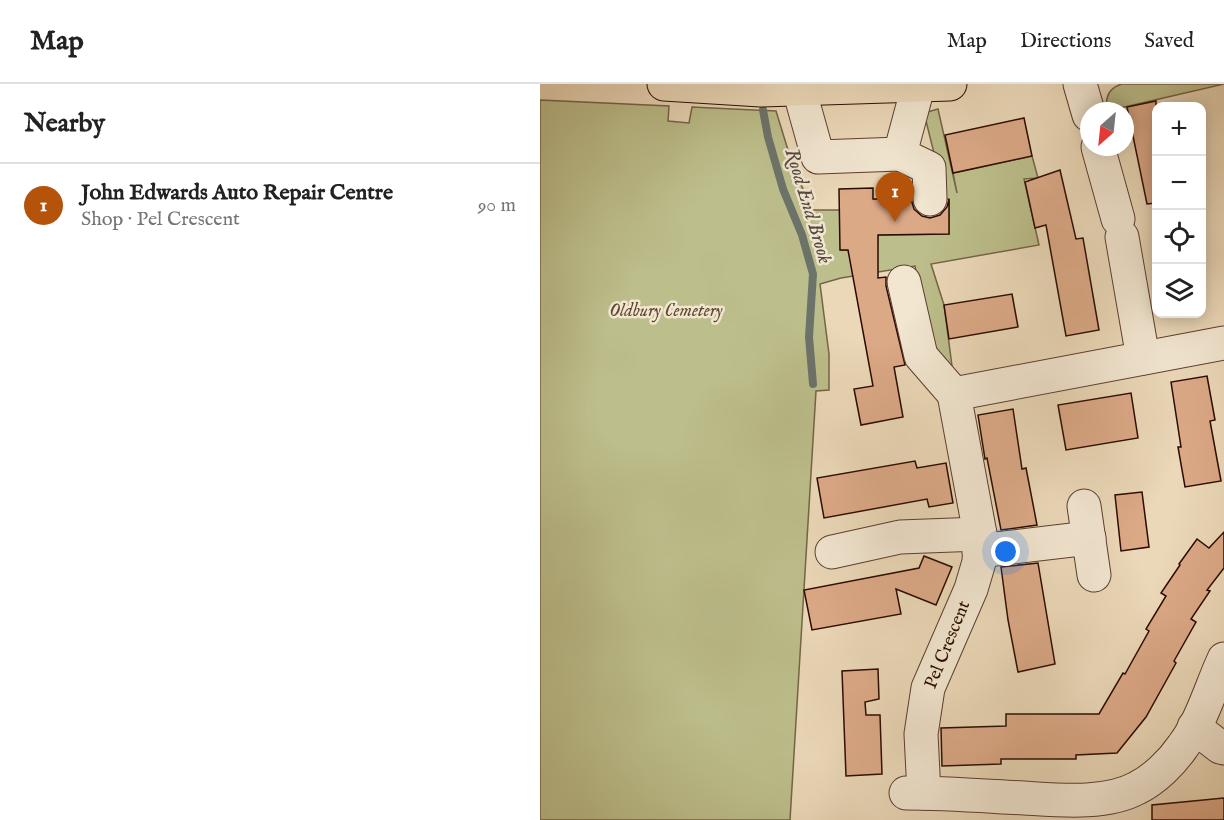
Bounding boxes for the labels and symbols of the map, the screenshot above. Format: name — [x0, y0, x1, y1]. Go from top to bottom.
north arrow — [1080, 102, 1134, 156]
water label: Rood End Brook — [779, 145, 837, 267]
pin: 1 — [876, 172, 914, 222]
park label: Oldbury Cemetery — [609, 300, 723, 323]
your location — [991, 537, 1020, 566]
street label: Pel Crescent — [920, 598, 976, 692]

